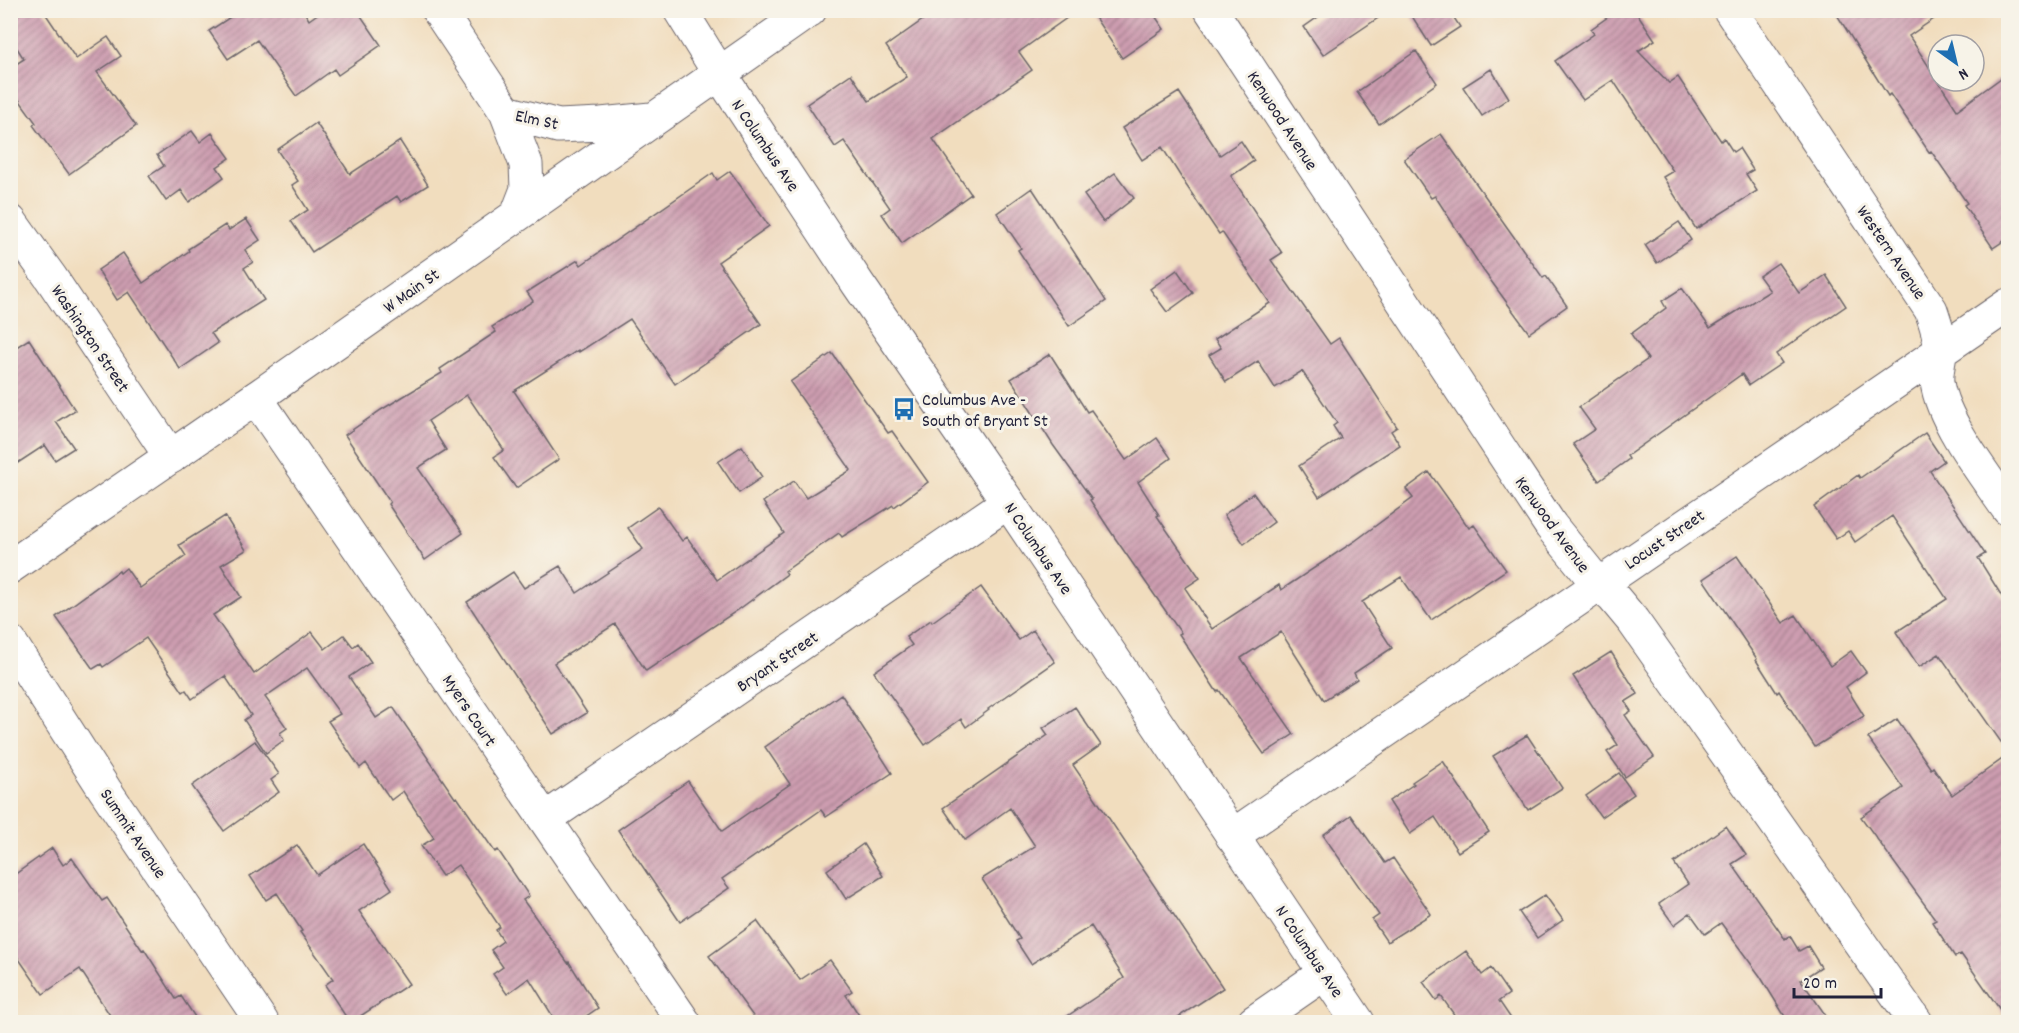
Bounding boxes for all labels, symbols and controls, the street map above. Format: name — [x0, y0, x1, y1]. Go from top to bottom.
north arrow — [1926, 33, 1986, 93]
text: N — [1953, 62, 1973, 85]
street label: Kenwood Avenue — [1239, 67, 1322, 176]
street label: N Columbus Ave — [724, 95, 804, 198]
street label: Elm St — [513, 105, 561, 138]
street label: Western Avenue — [1849, 201, 1931, 306]
street label: W Main St — [379, 263, 446, 321]
street label: Washington Street — [44, 281, 134, 398]
place label: Columbus Ave - South of Bryant St — [922, 389, 1048, 435]
bus stop icon: Columbus Ave - South of Bryant St — [891, 396, 917, 422]
street label: Kenwood Avenue — [1507, 472, 1595, 579]
street label: N Columbus Ave — [997, 498, 1077, 601]
street label: Locust Street — [1620, 505, 1711, 577]
street label: Bryant Street — [733, 626, 825, 700]
street label: Myers Court — [435, 670, 501, 753]
street label: Summit Avenue — [93, 784, 171, 884]
street label: N Columbus Ave — [1268, 901, 1348, 1004]
scale bar — [1794, 961, 1881, 999]
text: 20 m — [1803, 972, 1837, 997]

